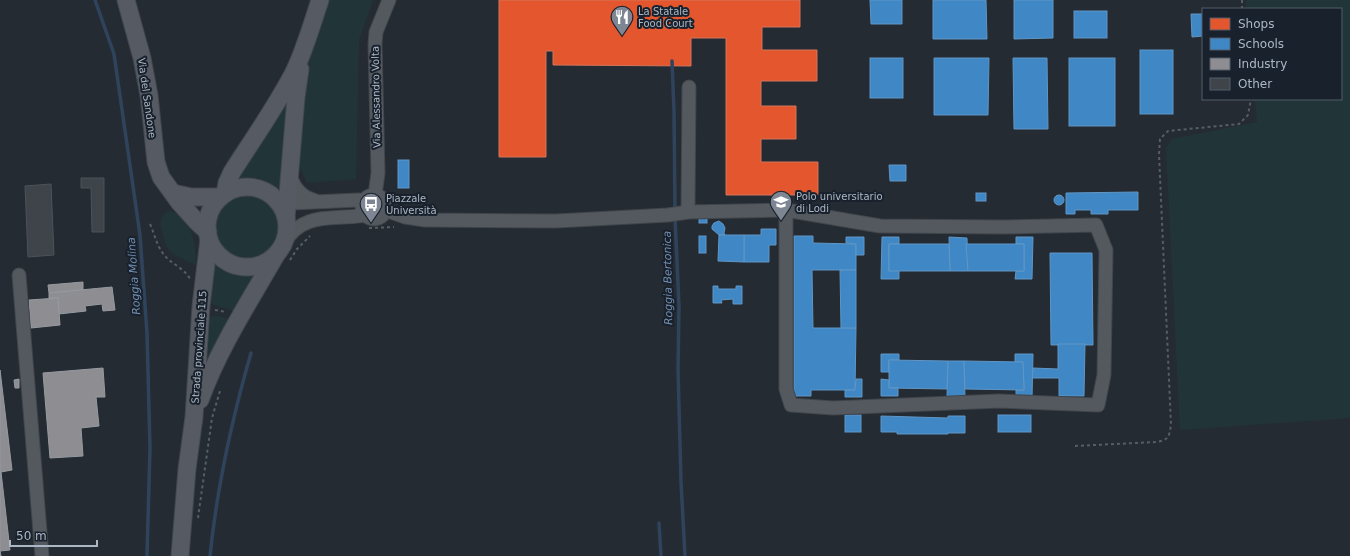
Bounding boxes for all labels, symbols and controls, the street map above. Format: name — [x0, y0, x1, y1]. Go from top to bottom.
restaurant icon: La Statale Food Court — [609, 4, 635, 37]
place label: La Statale Food Court — [638, 6, 693, 29]
legend — [1202, 8, 1342, 100]
text: Shops — [1238, 17, 1274, 31]
text: Schools — [1238, 37, 1284, 51]
street label: Via Alessandro Volta — [370, 46, 382, 148]
street label: Via del Sandone — [136, 57, 158, 139]
text: Industry — [1238, 57, 1287, 71]
text: Other — [1238, 77, 1272, 91]
school or university icon: Polo universitario di Lodi — [768, 189, 794, 222]
bus stop icon: Piazzale Università — [358, 191, 384, 224]
place label: Polo universitario di Lodi — [796, 191, 883, 214]
place label: Piazzale Università — [386, 193, 437, 216]
water label: Roggia Bertonica — [661, 230, 675, 325]
water label: Roggia Molina — [125, 237, 143, 315]
street label: Strada provinciale 115 — [190, 290, 208, 404]
scale bar — [10, 522, 97, 548]
text: 50 m — [16, 529, 47, 543]

